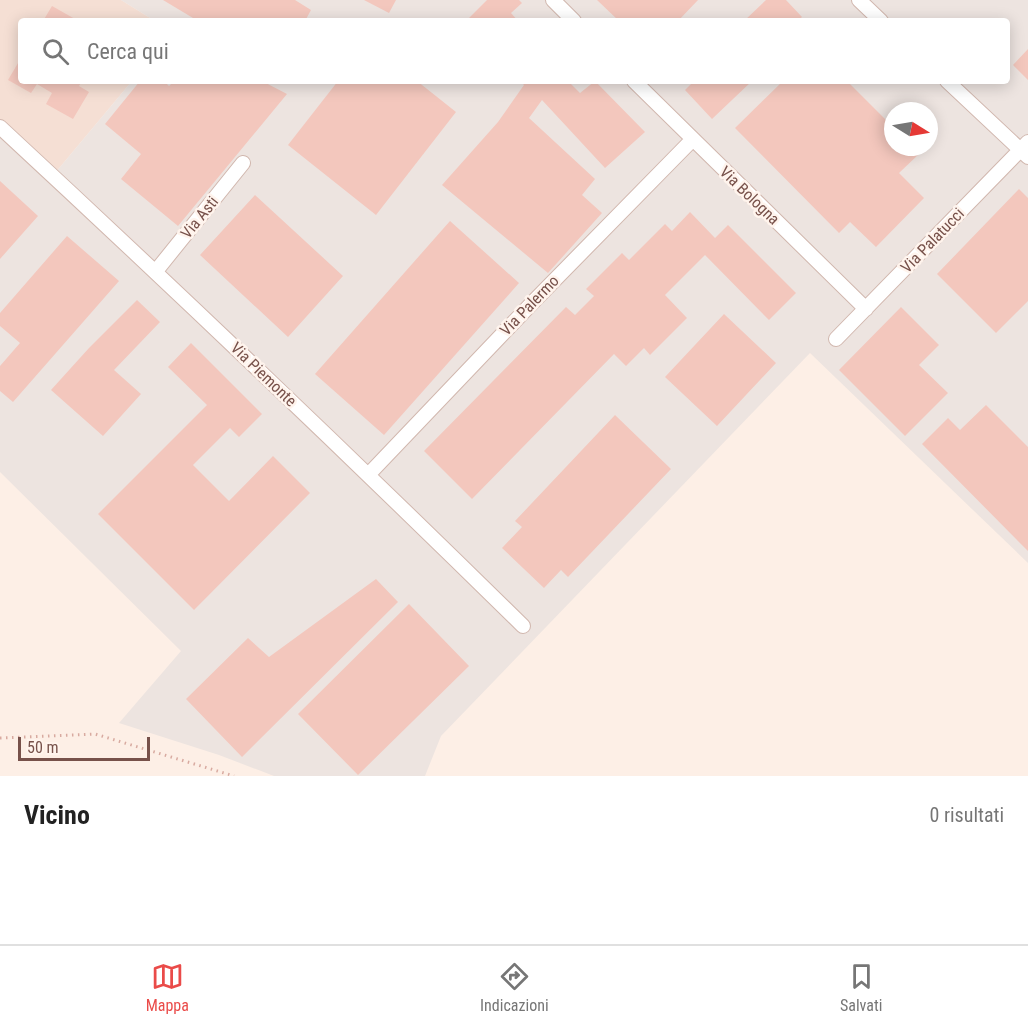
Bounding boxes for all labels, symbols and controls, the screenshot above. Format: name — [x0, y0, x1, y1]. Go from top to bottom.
search box — [18, 18, 1010, 84]
icon: search — [39, 35, 72, 68]
text: Cerca qui — [87, 39, 169, 64]
north arrow — [884, 102, 938, 156]
street label: Via Bologna — [716, 162, 783, 229]
street label: Via Asti — [177, 192, 222, 242]
street label: Via Palatucci — [897, 204, 968, 277]
street label: Via Palermo — [496, 271, 563, 339]
street label: Via Piemonte — [227, 338, 300, 410]
scale bar — [18, 734, 150, 762]
text: 50 m — [27, 738, 59, 757]
text: Vicino — [24, 800, 90, 830]
text: 0 risultati — [929, 803, 1004, 827]
tab: Mappa — [146, 960, 189, 1015]
tab: Indicazioni — [480, 960, 549, 1015]
tab: Salvati — [840, 960, 882, 1015]

